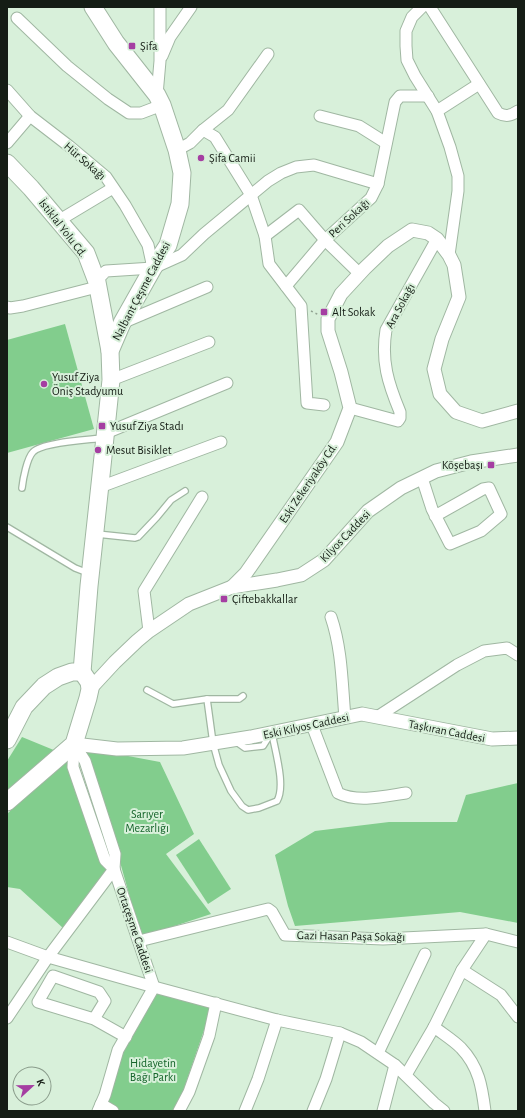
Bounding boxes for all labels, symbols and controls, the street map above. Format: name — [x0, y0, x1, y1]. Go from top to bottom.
place label: Şifa — [140, 40, 158, 52]
marker: Şifa — [127, 41, 137, 51]
street label: Hür Sokağı — [62, 140, 108, 182]
place label: Şifa Camii — [209, 152, 256, 164]
marker: Şifa Camii — [196, 153, 206, 163]
street label: İstiklal Yolu Cd. — [37, 196, 90, 259]
street label: Peri Sokağı — [326, 196, 372, 240]
street label: Nalbant Çeşme Caddesi — [110, 240, 172, 342]
street label: Ara Sokağı — [383, 282, 417, 330]
place label: Alt Sokak — [332, 306, 376, 318]
marker: Alt Sokak — [319, 307, 329, 317]
place label: Yusuf Ziya Öniş Stadyumu — [52, 371, 123, 398]
marker: Yusuf Ziya Öniş Stadyumu — [39, 379, 49, 389]
place label: Yusuf Ziya Stadı — [110, 420, 184, 433]
marker: Yusuf Ziya Stadı — [97, 421, 107, 431]
street label: Eski Zekeriyaköy Cd. — [277, 441, 340, 526]
place label: Mesut Bisiklet — [106, 444, 172, 456]
marker: Mesut Bisiklet — [93, 445, 103, 455]
place label: Köşebaşı — [442, 459, 483, 471]
marker: Köşebaşı — [486, 460, 496, 470]
street label: Kilyos Caddesi — [317, 508, 373, 565]
place label: Çiftebakkallar — [232, 593, 297, 605]
marker: Çiftebakkallar — [219, 594, 229, 604]
street label: Eski Kilyos Caddesi — [262, 711, 350, 742]
street label: Taşkıran Caddesi — [408, 718, 486, 744]
park label: Sarıyer Mezarlığı — [125, 808, 169, 834]
street label: Ortaçeşme Caddesi — [115, 886, 155, 974]
street label: Gazi Hasan Paşa Sokağı — [297, 929, 405, 943]
park label: Hidayetin Bağı Parkı — [130, 1057, 176, 1083]
north arrow — [12, 1066, 52, 1106]
text: K — [35, 1077, 47, 1088]

